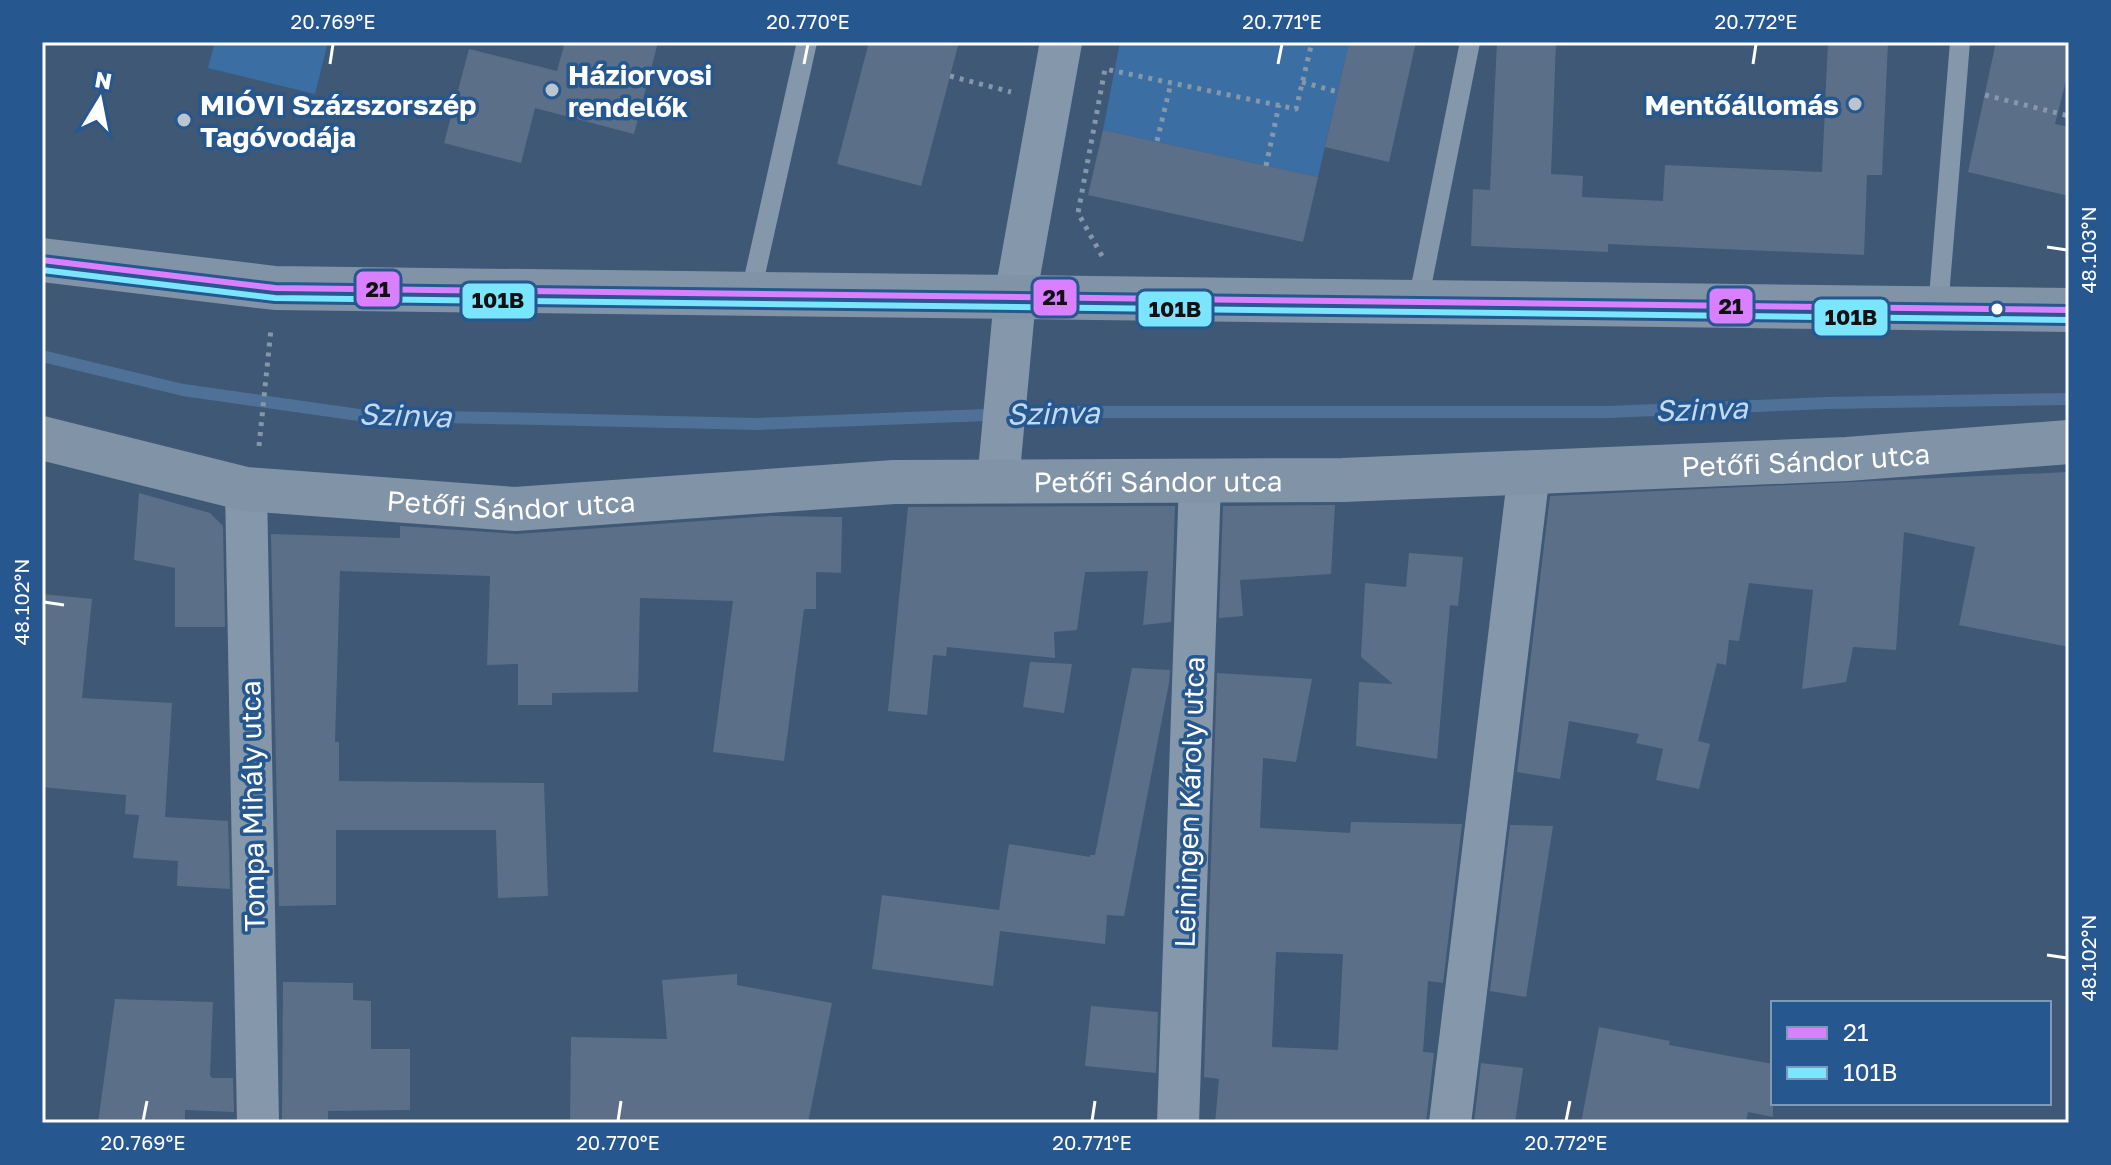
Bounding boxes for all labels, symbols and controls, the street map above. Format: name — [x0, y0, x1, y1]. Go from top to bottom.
text: 20.769°E — [291, 9, 375, 33]
text: 20.770°E — [766, 9, 850, 33]
text: 20.771°E — [1242, 9, 1322, 33]
text: 20.772°E — [1715, 9, 1797, 33]
place label: Háziorvosi rendelők — [568, 58, 712, 123]
north arrow — [60, 60, 140, 140]
text: N — [93, 65, 114, 95]
marker: Háziorvosi rendelők — [543, 81, 561, 99]
place label: MIÓVI Százszorszép Tagóvodája — [200, 88, 477, 153]
place label: Mentőállomás — [1645, 88, 1839, 121]
marker: Mentőállomás — [1846, 95, 1864, 113]
marker: MIÓVI Százszorszép Tagóvodája — [175, 111, 193, 129]
text: 48.103°N — [2076, 206, 2100, 294]
line badge: 21 — [355, 270, 401, 308]
text: 21 — [366, 275, 390, 302]
line badge: 21 — [1032, 278, 1078, 317]
line badge: 101B — [461, 282, 536, 320]
text: 21 — [1043, 283, 1067, 310]
text: 101B — [472, 286, 524, 313]
line badge: 21 — [1708, 287, 1754, 325]
line badge: 101B — [1137, 290, 1213, 328]
text: 21 — [1719, 292, 1743, 319]
text: 101B — [1149, 295, 1201, 322]
line badge: 101B — [1813, 298, 1889, 337]
unlabelled marker — [1989, 301, 2005, 317]
text: 101B — [1825, 303, 1877, 330]
water label: Szinva — [1654, 389, 1749, 429]
water label: Szinva — [1006, 394, 1101, 432]
water label: Szinva — [358, 395, 453, 435]
street label: Petőfi Sándor utca — [1681, 436, 1931, 482]
street label: Petőfi Sándor utca — [1033, 464, 1283, 498]
street label: Petőfi Sándor utca — [386, 483, 636, 526]
text: 48.102°N — [9, 558, 33, 646]
street label: Leiningen Károly utca — [1167, 656, 1211, 948]
street label: Tompa Mihály utca — [233, 680, 271, 932]
text: 48.102°N — [2076, 914, 2100, 1002]
legend — [1771, 1001, 2051, 1105]
text: 21 — [1843, 1017, 1869, 1046]
text: 101B — [1843, 1057, 1897, 1086]
text: 20.769°E — [101, 1130, 185, 1154]
text: 20.770°E — [576, 1130, 660, 1154]
text: 20.771°E — [1052, 1130, 1132, 1154]
text: 20.772°E — [1525, 1130, 1607, 1154]

